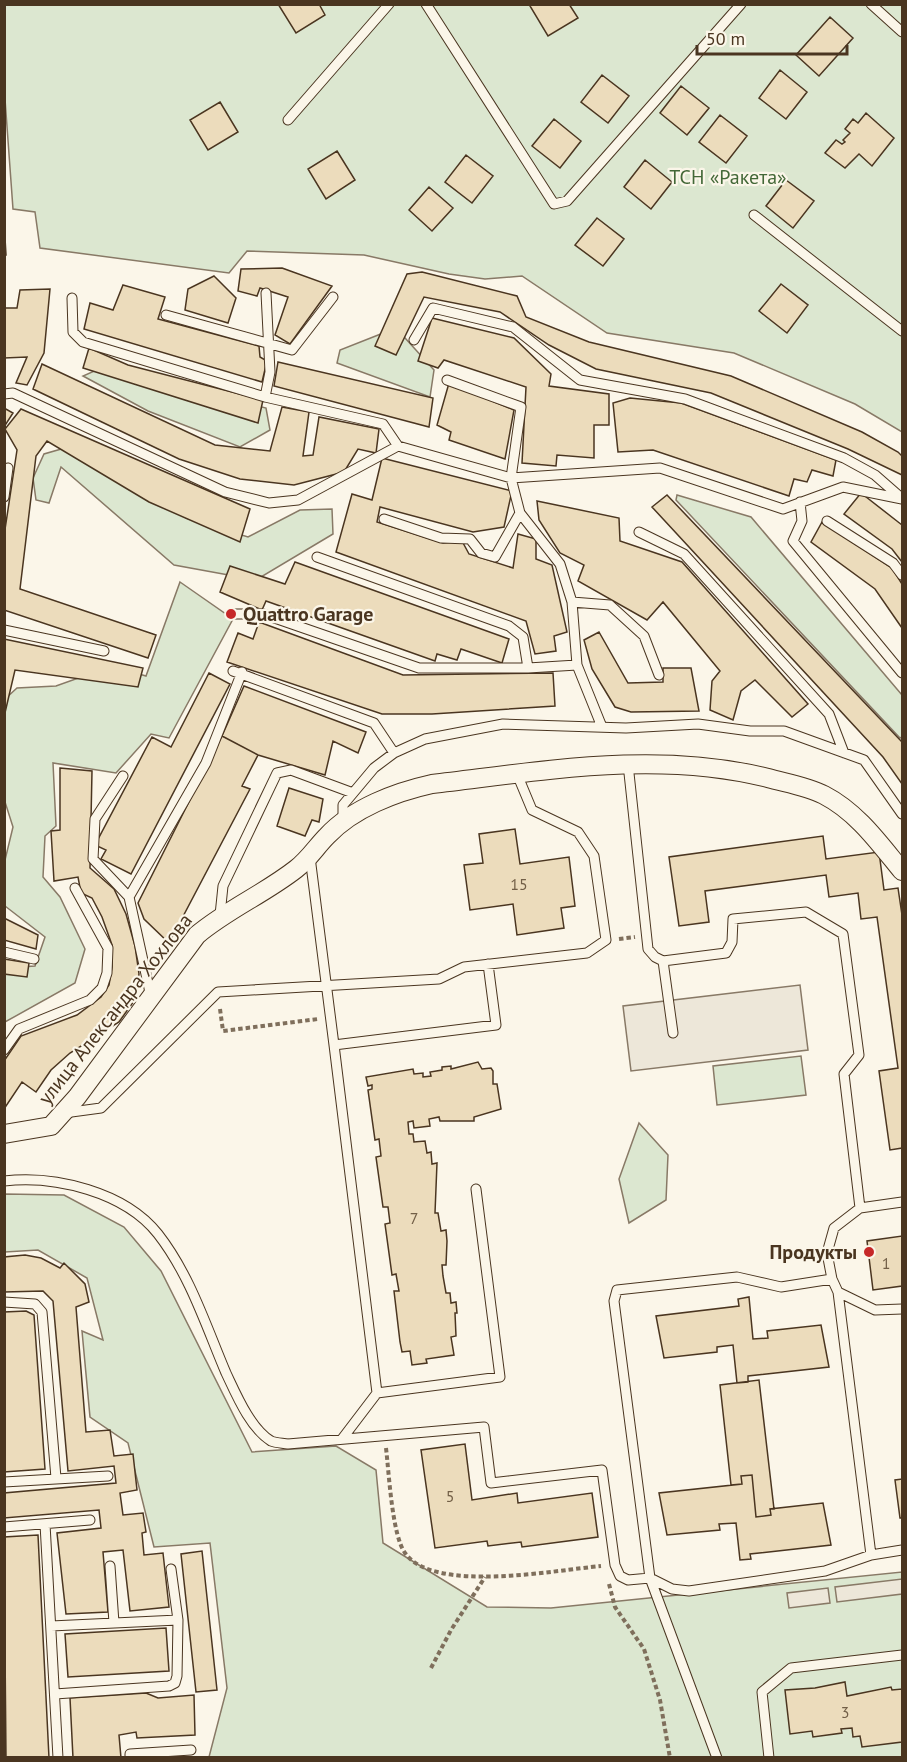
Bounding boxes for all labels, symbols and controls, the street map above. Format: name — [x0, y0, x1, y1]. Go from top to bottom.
scale bar — [697, 18, 847, 56]
text: 50 m — [706, 27, 745, 50]
park label: ТСН «Ракета» — [669, 164, 787, 190]
place label: Quattro Garage — [243, 601, 373, 627]
marker: Quattro Garage — [224, 607, 238, 621]
house number: 15 — [510, 874, 528, 894]
street label: улица Александра Хохлова — [32, 908, 198, 1110]
house number: 7 — [410, 1208, 418, 1228]
place label: Продукты — [770, 1239, 857, 1265]
marker: Продукты — [862, 1245, 876, 1259]
house number: 1 — [882, 1253, 890, 1273]
house number: 5 — [446, 1486, 454, 1506]
house number: 3 — [841, 1702, 849, 1722]

